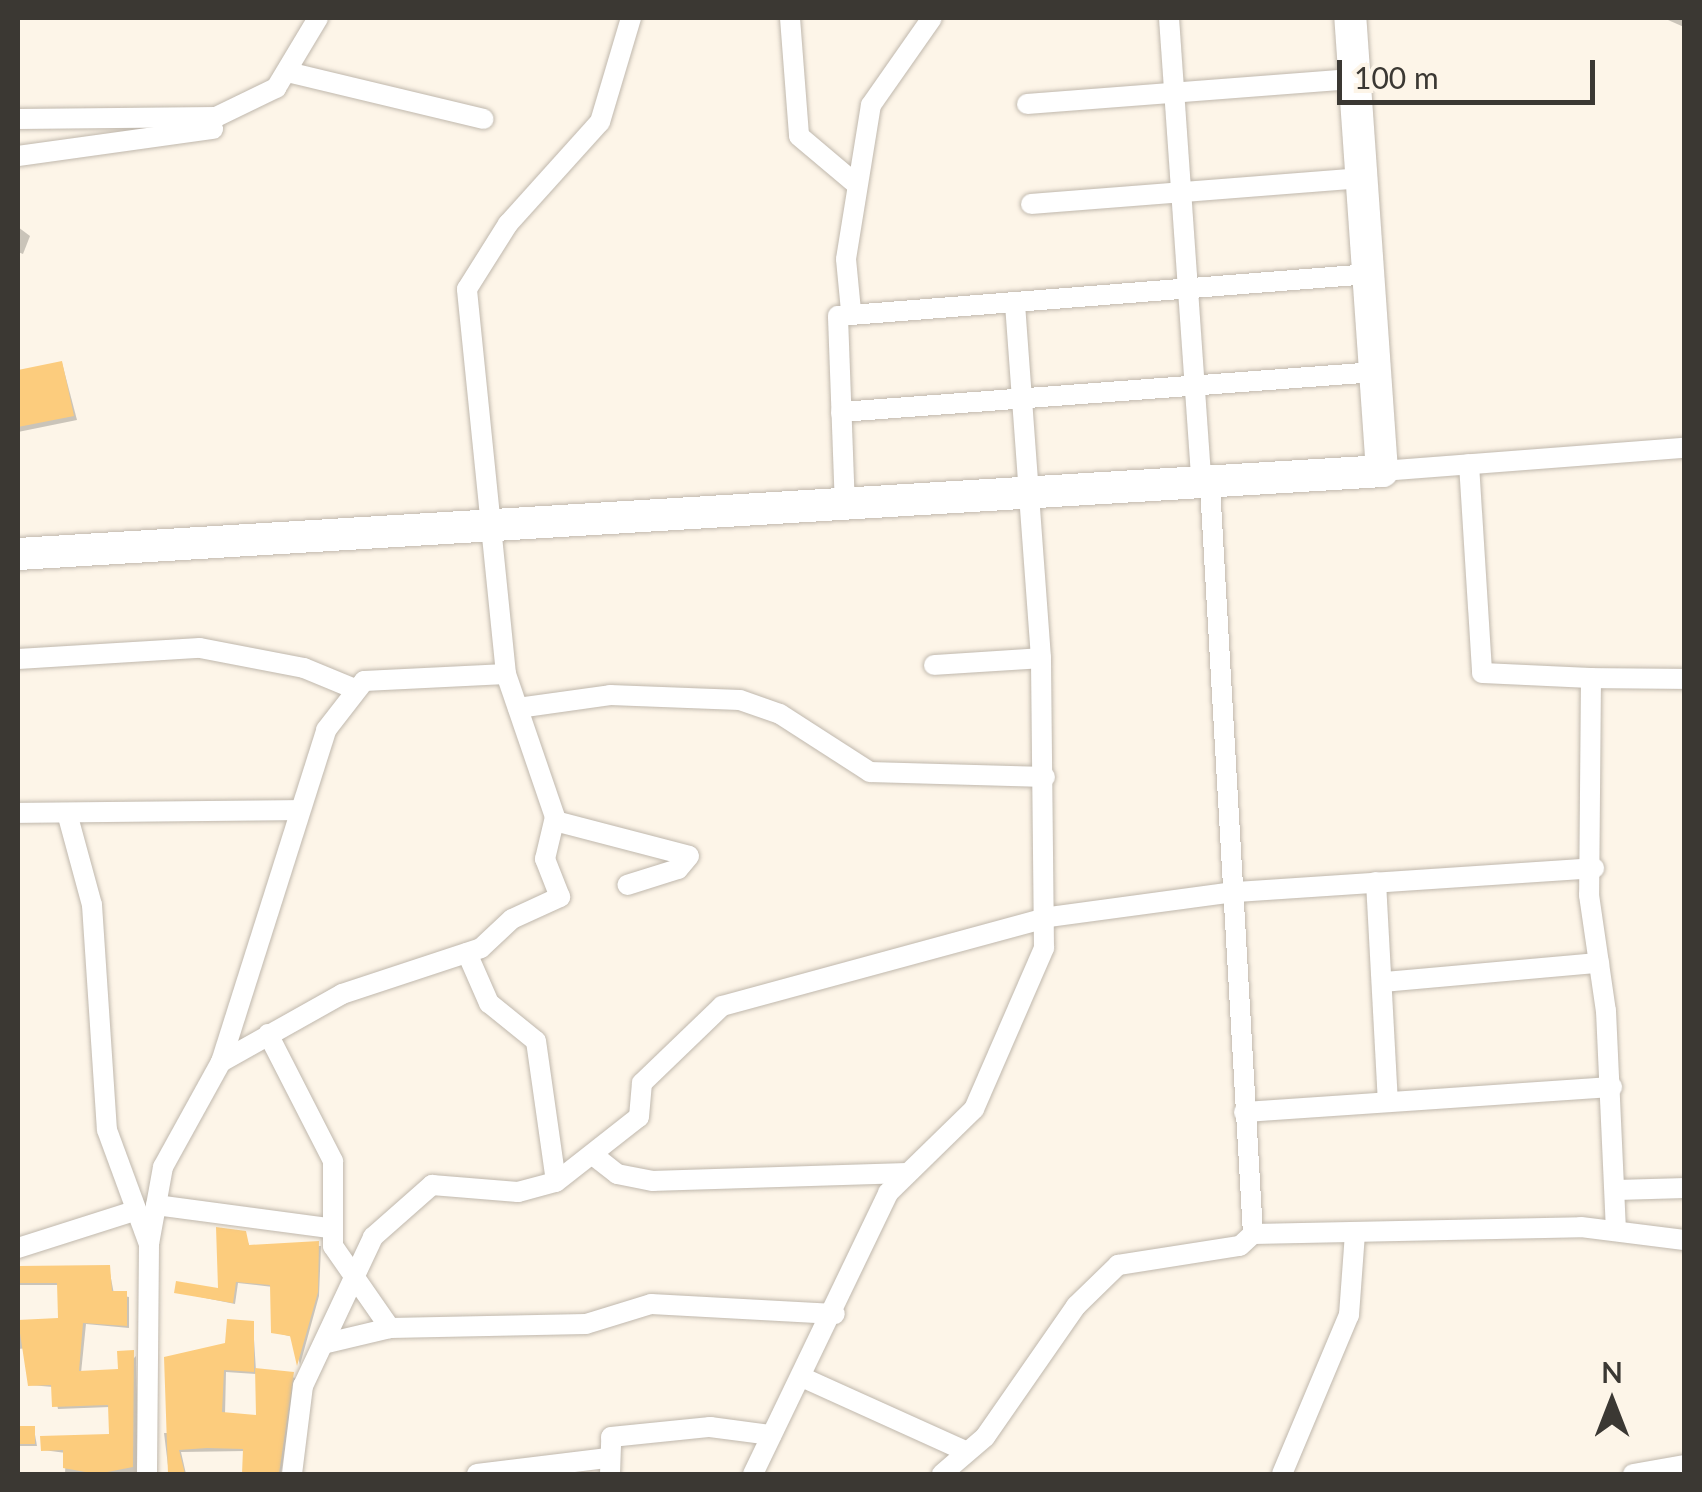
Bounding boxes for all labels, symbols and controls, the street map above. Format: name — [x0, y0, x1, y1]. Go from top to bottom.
scale bar — [1342, 40, 1600, 102]
text: 100 m — [1354, 59, 1439, 95]
north arrow — [1562, 1352, 1662, 1452]
text: N — [1601, 1355, 1623, 1389]

